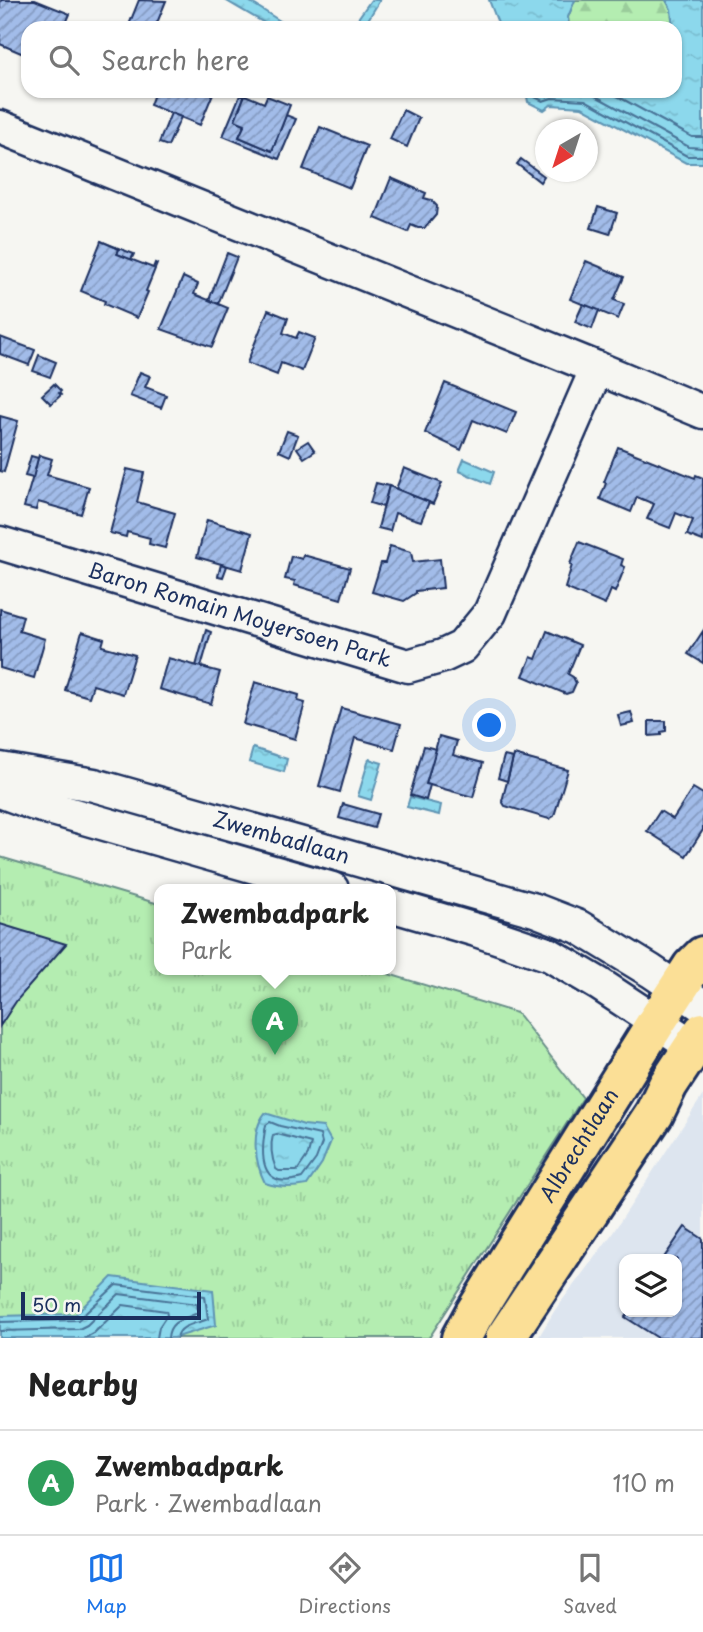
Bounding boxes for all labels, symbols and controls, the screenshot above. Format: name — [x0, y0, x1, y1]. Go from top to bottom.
search box — [21, 21, 682, 98]
text: Search here — [101, 40, 250, 79]
icon: search — [45, 41, 83, 79]
north arrow — [535, 119, 598, 182]
street label: Baron Romain Moyersoen Park — [84, 552, 396, 674]
your location — [472, 708, 506, 742]
street label: Zwembadlaan — [210, 802, 354, 871]
popup — [154, 884, 396, 975]
text: Zwembadpark — [181, 893, 369, 932]
text: Park — [181, 932, 232, 967]
pin: A — [252, 997, 298, 1055]
street label: Albrechtlaan — [530, 1081, 625, 1208]
map controls — [619, 1254, 682, 1317]
button: layers — [619, 1254, 682, 1317]
scale bar — [21, 1289, 201, 1321]
text: 50 m — [32, 1290, 81, 1318]
text: Nearby — [28, 1361, 138, 1406]
text: Zwembadpark — [95, 1446, 284, 1485]
text: A — [42, 1465, 60, 1500]
text: 110 m — [613, 1465, 675, 1500]
text: Park · Zwembadlaan — [95, 1485, 322, 1520]
tab: Map — [86, 1549, 127, 1619]
tab: Directions — [299, 1549, 391, 1619]
tab: Saved — [563, 1549, 617, 1619]

